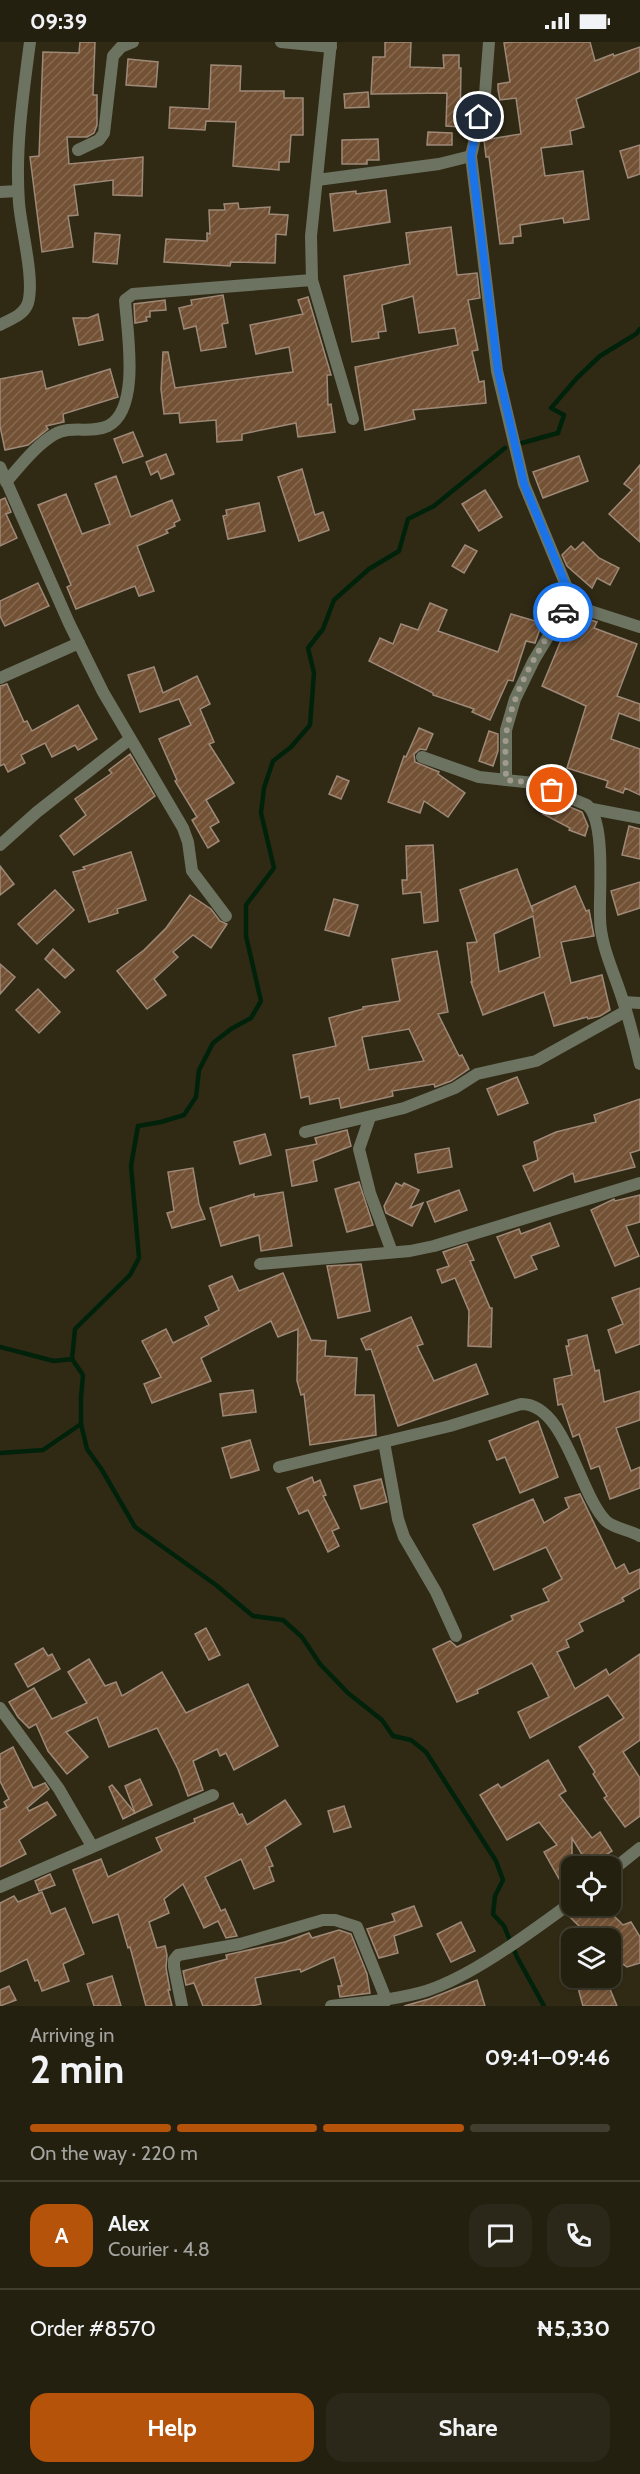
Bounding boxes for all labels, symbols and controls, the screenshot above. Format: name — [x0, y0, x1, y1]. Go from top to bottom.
text: 09:39 — [30, 8, 87, 35]
pin — [453, 91, 504, 142]
icon: home — [462, 100, 495, 133]
courier — [533, 582, 593, 642]
icon: car — [547, 596, 580, 629]
pin — [526, 764, 577, 815]
icon: bag — [535, 773, 568, 806]
map controls — [561, 1856, 621, 1988]
button: locate — [561, 1856, 621, 1916]
button: layers — [561, 1928, 621, 1988]
text: Arriving in — [30, 2023, 114, 2047]
text: 09:41–09:46 — [485, 2044, 610, 2071]
text: 2 min — [30, 2045, 124, 2093]
text: On the way · 220 m — [30, 2141, 198, 2165]
button: chat — [469, 2204, 532, 2267]
button: phone — [547, 2204, 610, 2267]
text: Alex — [108, 2210, 149, 2237]
text: A — [55, 2222, 68, 2249]
text: Courier · 4.8 — [108, 2237, 210, 2261]
text: Order #8570 — [30, 2315, 156, 2342]
text: ₦5,330 — [536, 2315, 610, 2342]
button: Help — [30, 2393, 314, 2462]
button: Share — [326, 2393, 610, 2462]

